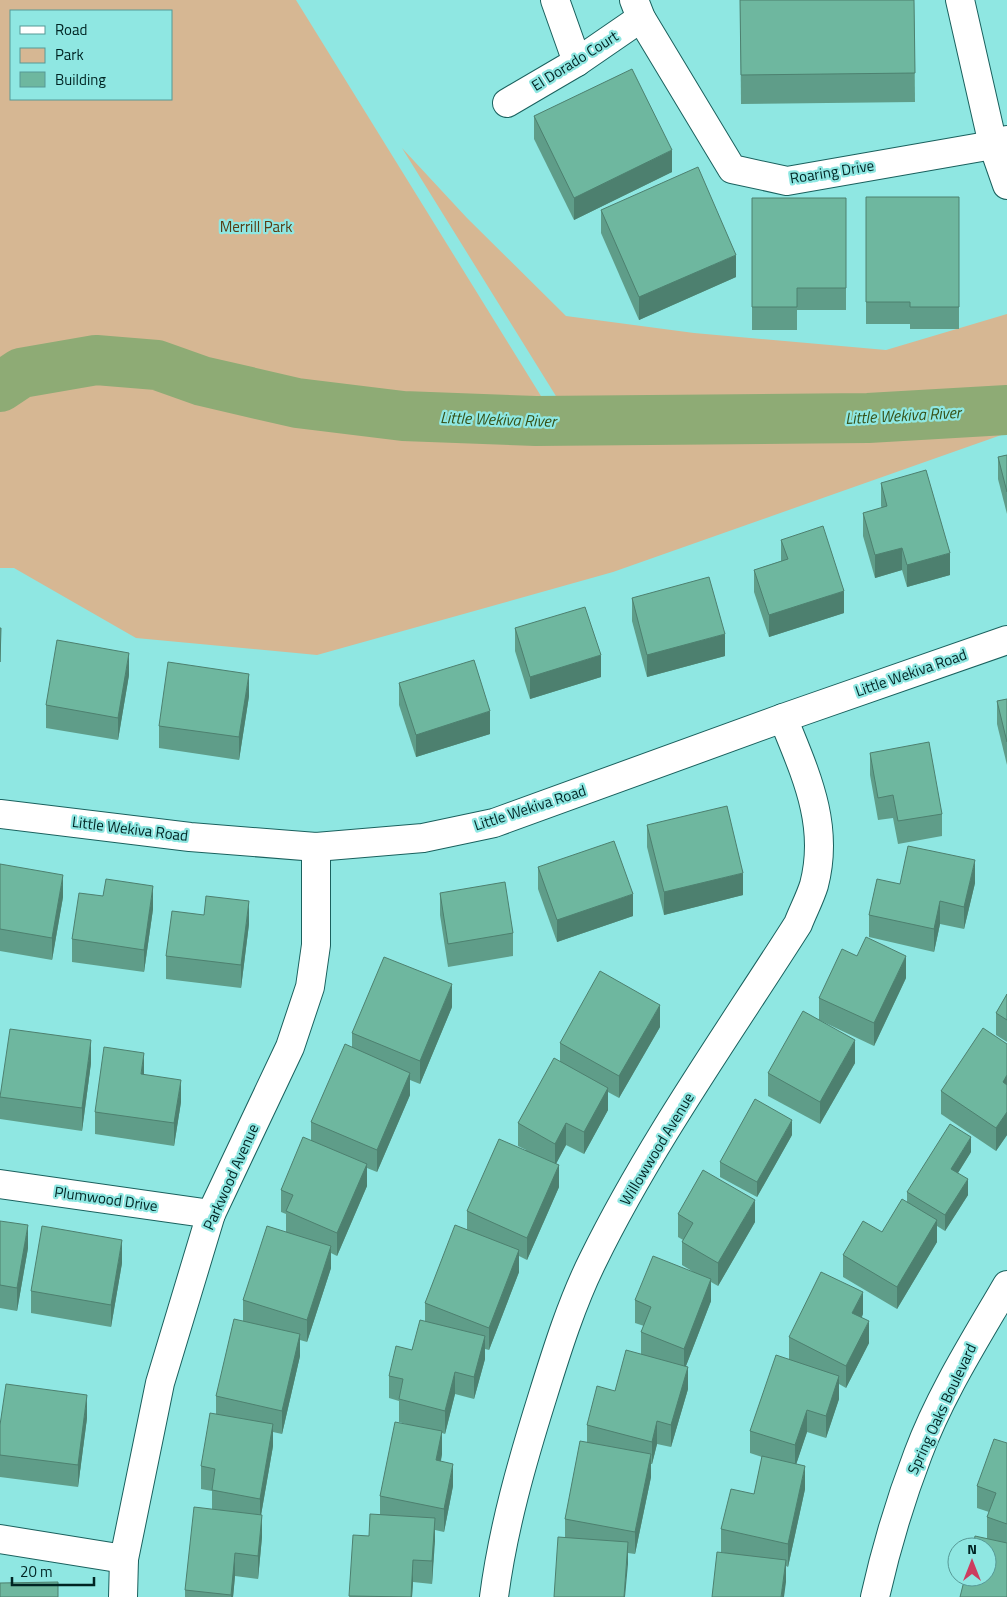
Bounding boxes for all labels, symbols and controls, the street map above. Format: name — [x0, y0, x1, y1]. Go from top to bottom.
legend — [10, 10, 172, 100]
text: Road — [55, 18, 87, 41]
street label: El Dorado Court — [527, 24, 623, 97]
text: Park — [55, 43, 84, 66]
text: Building — [55, 68, 106, 91]
street label: Roaring Drive — [788, 154, 876, 190]
park label: Merrill Park — [220, 215, 292, 238]
water label: Little Wekiva River — [845, 400, 963, 430]
water label: Little Wekiva River — [440, 405, 558, 433]
street label: Little Wekiva Road — [852, 643, 970, 702]
street label: Little Wekiva Road — [471, 779, 589, 837]
street label: Little Wekiva Road — [71, 810, 189, 847]
street label: Willowwood Avenue — [614, 1088, 699, 1210]
street label: Parkwood Avenue — [197, 1120, 264, 1234]
street label: Plumwood Drive — [53, 1180, 159, 1217]
street label: Spring Oaks Boulevard — [901, 1340, 982, 1478]
north arrow — [947, 1537, 997, 1587]
text: N — [967, 1538, 977, 1559]
scale bar — [12, 1554, 95, 1586]
text: 20 m — [20, 1560, 53, 1583]

